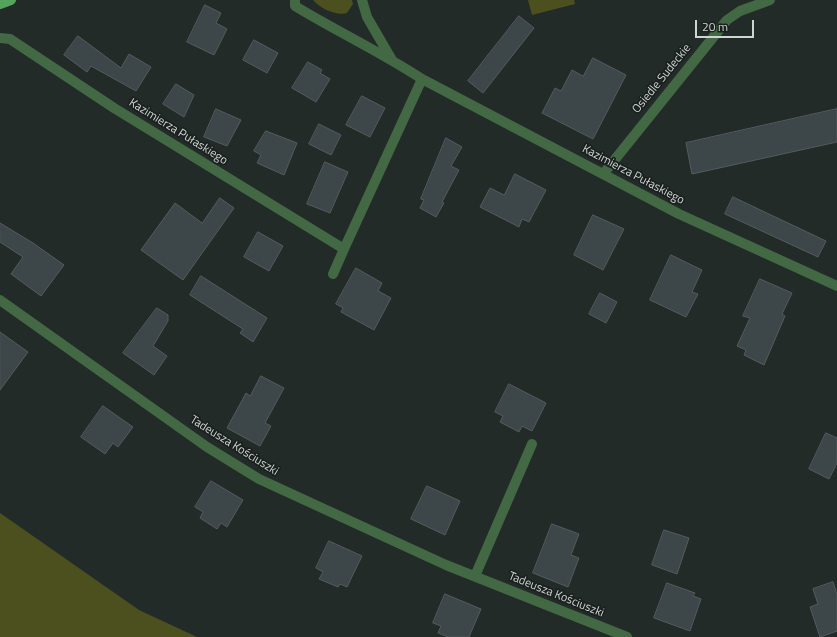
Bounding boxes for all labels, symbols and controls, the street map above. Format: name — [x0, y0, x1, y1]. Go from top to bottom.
scale bar — [697, 12, 756, 38]
text: 20 m — [702, 17, 728, 36]
street label: Osiedle Sudeckie — [630, 41, 694, 117]
street label: Kazimierza Pułaskiego — [126, 96, 230, 168]
street label: Kazimierza Pułaskiego — [579, 142, 687, 208]
street label: Tadeusza Kościuszki — [187, 413, 281, 479]
street label: Tadeusza Kościuszki — [506, 569, 606, 621]

